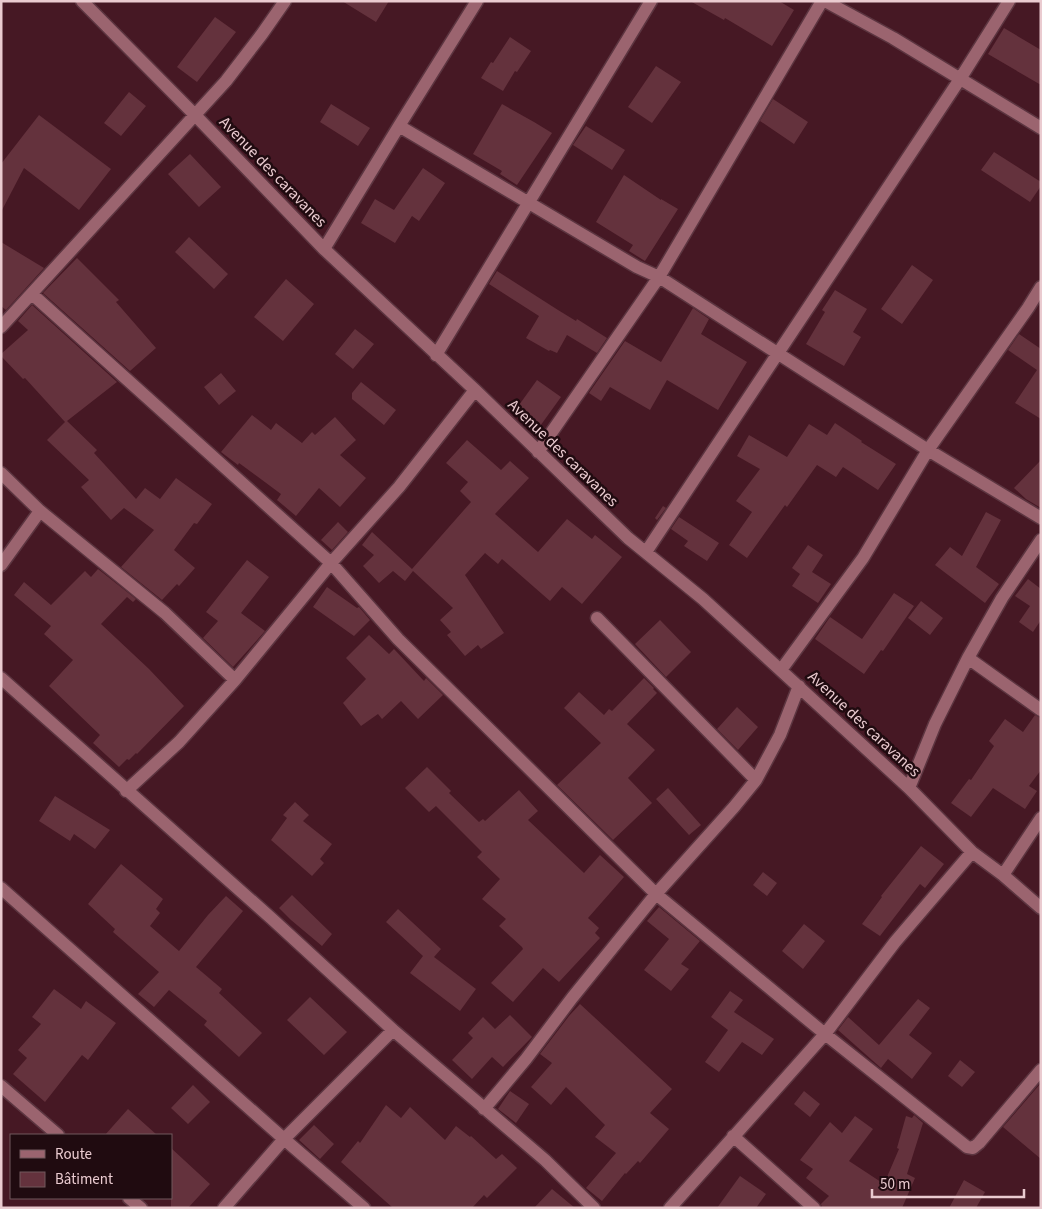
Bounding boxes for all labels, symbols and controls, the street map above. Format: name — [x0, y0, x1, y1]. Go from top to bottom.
street label: Avenue des caravanes — [214, 112, 332, 232]
street label: Avenue des caravanes — [503, 394, 623, 512]
street label: Avenue des caravanes — [803, 666, 925, 782]
legend — [10, 1134, 172, 1199]
text: Route — [55, 1144, 92, 1165]
scale bar — [872, 1166, 1024, 1198]
text: Bâtiment — [55, 1169, 113, 1190]
text: 50 m — [880, 1174, 910, 1195]

